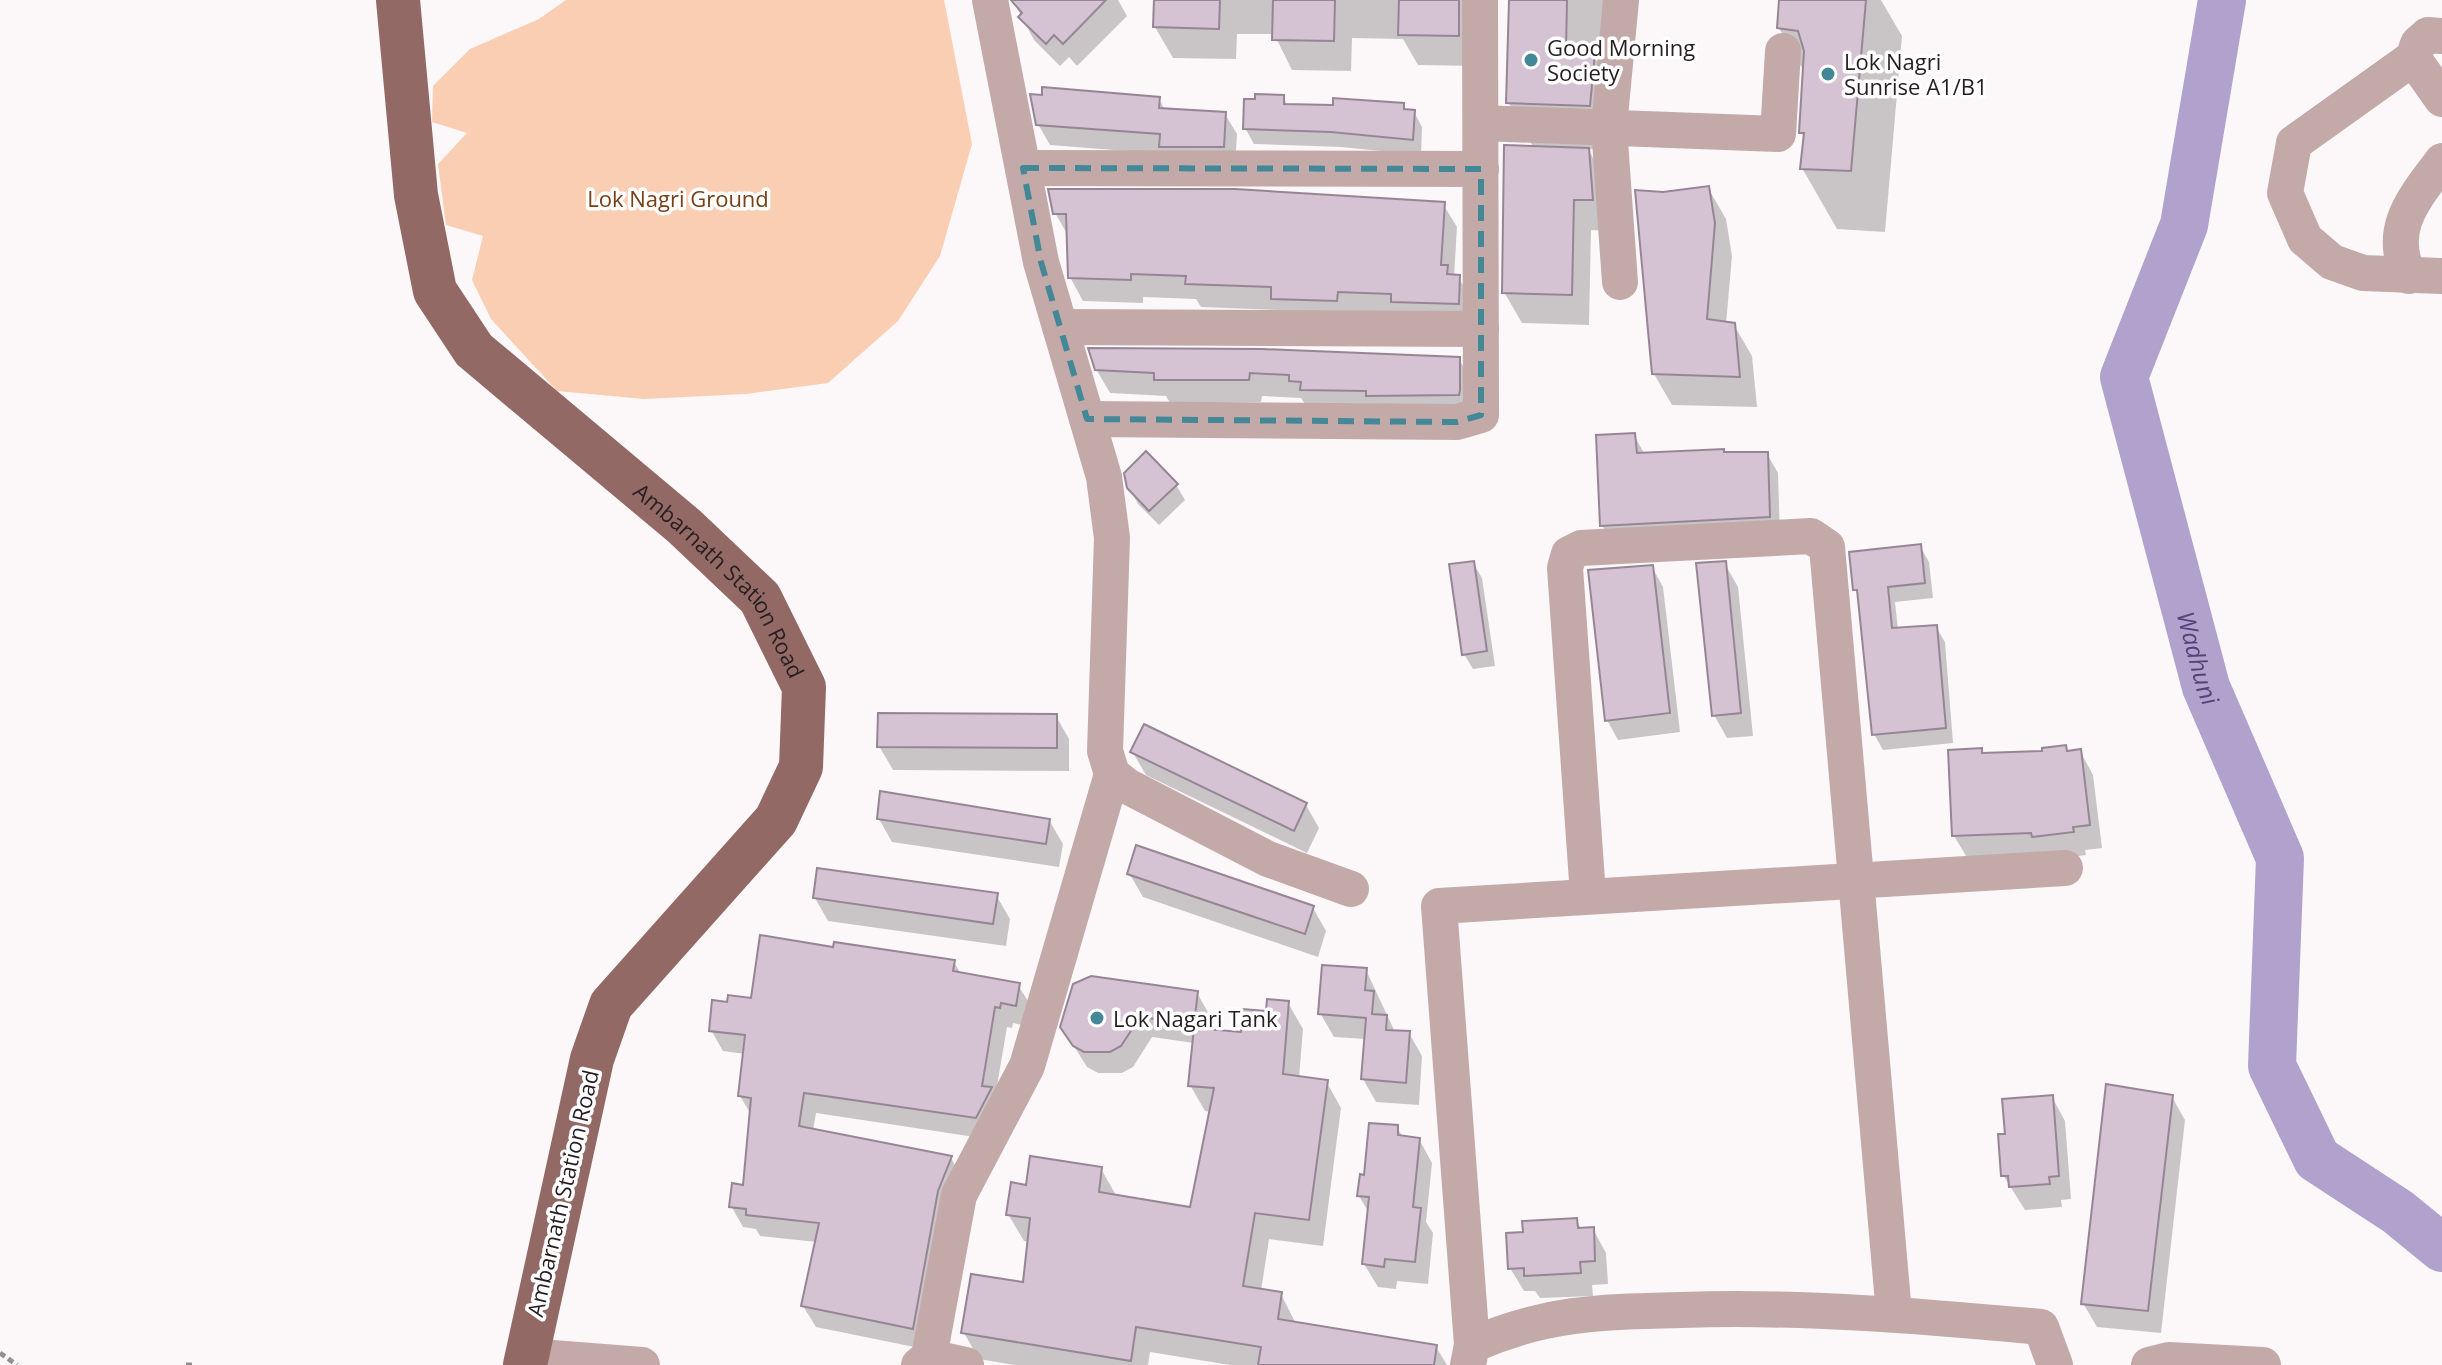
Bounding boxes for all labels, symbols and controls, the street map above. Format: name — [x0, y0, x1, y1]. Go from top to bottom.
place label: Good Morning Society — [1547, 32, 1695, 87]
place label: Lok Nagri Sunrise A1/B1 — [1844, 46, 1988, 101]
marker: Good Morning Society — [1522, 51, 1540, 69]
marker: Lok Nagri Sunrise A1/B1 — [1819, 65, 1837, 83]
park label: Lok Nagri Ground — [587, 183, 769, 213]
street label: Ambarnath Station Road — [628, 476, 812, 683]
water label: Wadhuni — [2170, 607, 2228, 710]
place label: Lok Nagari Tank — [1113, 1003, 1278, 1033]
marker: Lok Nagari Tank — [1088, 1009, 1106, 1027]
street label: Ambarnath Station Road — [519, 1067, 605, 1319]

